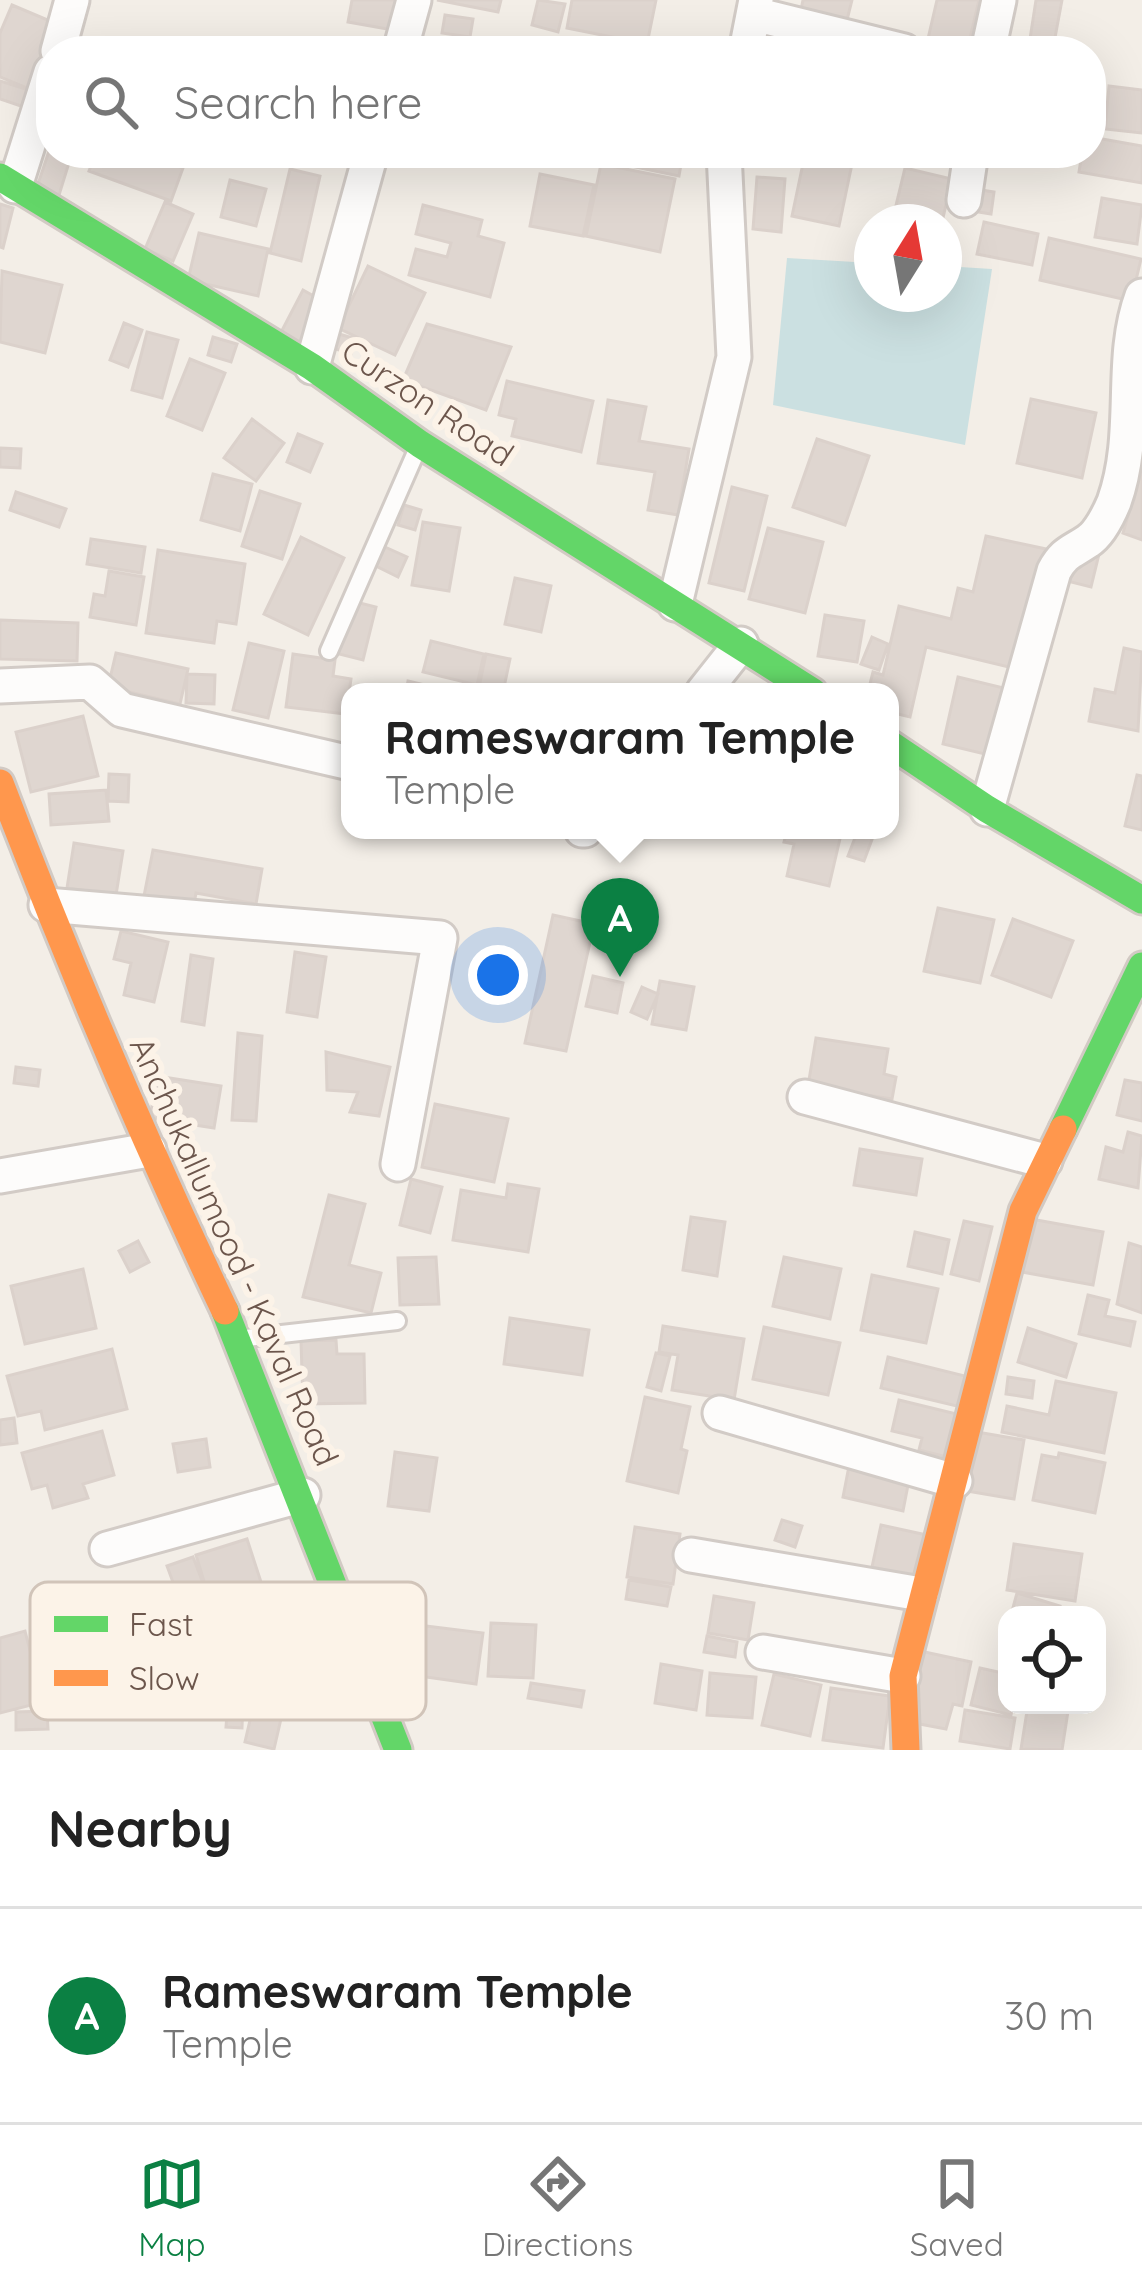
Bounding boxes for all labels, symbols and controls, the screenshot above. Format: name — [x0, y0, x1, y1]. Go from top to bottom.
search box — [36, 36, 1106, 168]
icon: search — [78, 69, 144, 135]
text: Search here — [174, 74, 422, 130]
north arrow — [854, 204, 962, 312]
street label: Curzon Road — [334, 330, 522, 474]
popup — [341, 683, 899, 839]
text: Rameswaram Temple — [385, 709, 855, 765]
text: Temple — [385, 765, 515, 814]
pin: A — [581, 878, 659, 977]
your location — [468, 945, 528, 1005]
street label: Anchukallumood - Kaval Road — [122, 1030, 348, 1472]
legend — [30, 1582, 426, 1720]
text: Fast — [129, 1603, 194, 1644]
map controls — [998, 1606, 1106, 1714]
button: locate — [998, 1606, 1106, 1714]
text: Slow — [129, 1657, 200, 1698]
text: Nearby — [48, 1796, 232, 1860]
text: Rameswaram Temple — [162, 1963, 633, 2019]
text: A — [75, 1991, 99, 2040]
text: 30 m — [1004, 1991, 1094, 2040]
text: Temple — [162, 2019, 293, 2068]
tab: Map — [138, 2151, 206, 2264]
tab: Directions — [482, 2151, 633, 2264]
tab: Saved — [910, 2151, 1004, 2264]

